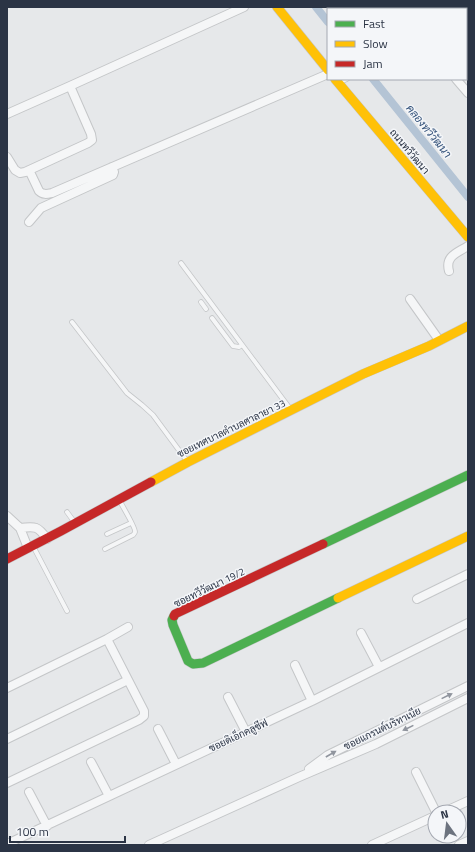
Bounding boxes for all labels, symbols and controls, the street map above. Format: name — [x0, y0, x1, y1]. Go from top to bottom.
legend — [327, 8, 467, 80]
text: Fast — [363, 14, 386, 33]
text: Slow — [363, 34, 388, 53]
text: Jam — [363, 54, 383, 73]
water label: คลองทวีวัฒนา — [403, 101, 455, 161]
street label: ถนนทวีวัฒนา — [386, 125, 433, 177]
street label: ซอยเทศบาลตำบลศาลายา 33 — [174, 396, 288, 461]
street label: ซอยทวีวัฒนา 19/2 — [171, 564, 247, 611]
one-way arrow — [441, 693, 453, 699]
street label: ซอยแกรนด์บริทาเนีย — [341, 703, 423, 754]
street label: ซอยดิเอ็กคลูซีฟ — [206, 715, 270, 756]
one-way arrow — [402, 725, 414, 731]
one-way arrow — [325, 751, 337, 758]
north arrow — [427, 804, 467, 844]
text: N — [439, 806, 450, 823]
scale bar — [10, 818, 125, 844]
text: 100 m — [16, 822, 49, 841]

